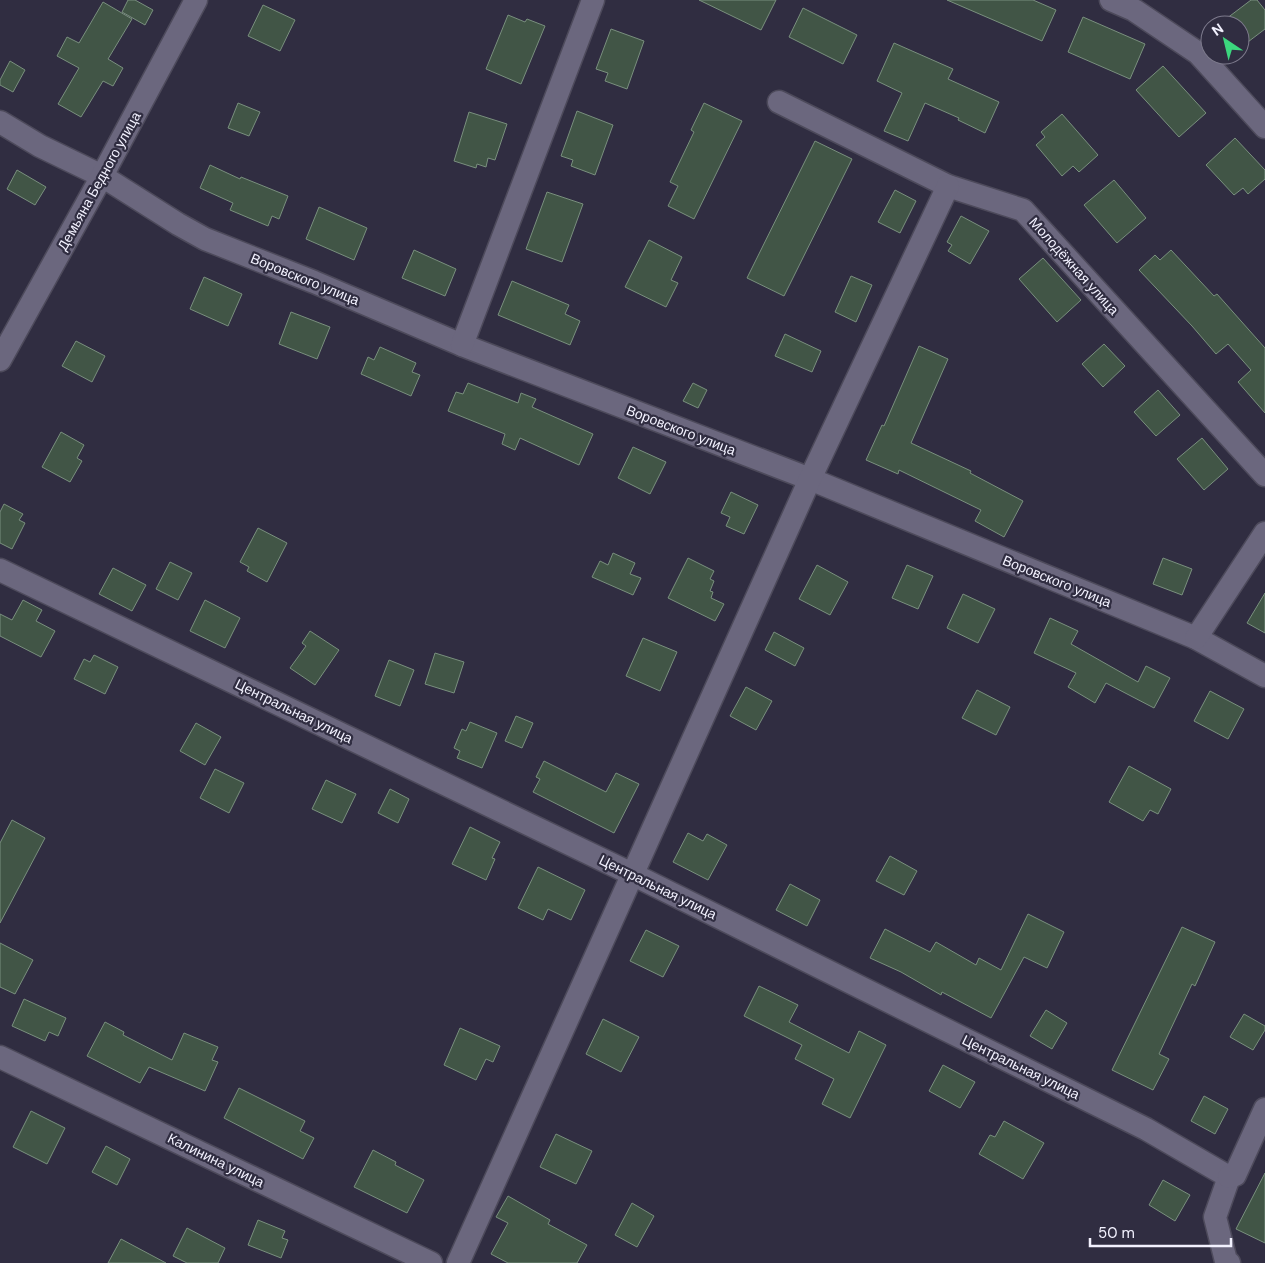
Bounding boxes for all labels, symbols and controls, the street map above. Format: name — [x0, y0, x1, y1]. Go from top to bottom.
north arrow — [1200, 15, 1250, 65]
text: N — [1208, 19, 1227, 40]
street label: Демьяна Бедного улица — [53, 108, 145, 254]
street label: Молодёжная улица — [1025, 213, 1123, 319]
street label: Воровского улица — [248, 249, 362, 309]
street label: Воровского улица — [624, 401, 738, 459]
street label: Воровского улица — [1000, 551, 1114, 611]
street label: Центральная улица — [232, 675, 356, 747]
street label: Центральная улица — [596, 851, 720, 923]
street label: Центральная улица — [959, 1031, 1083, 1103]
street label: Калинина улица — [165, 1129, 267, 1191]
scale bar — [1090, 1216, 1231, 1248]
text: 50 m — [1098, 1223, 1135, 1243]

